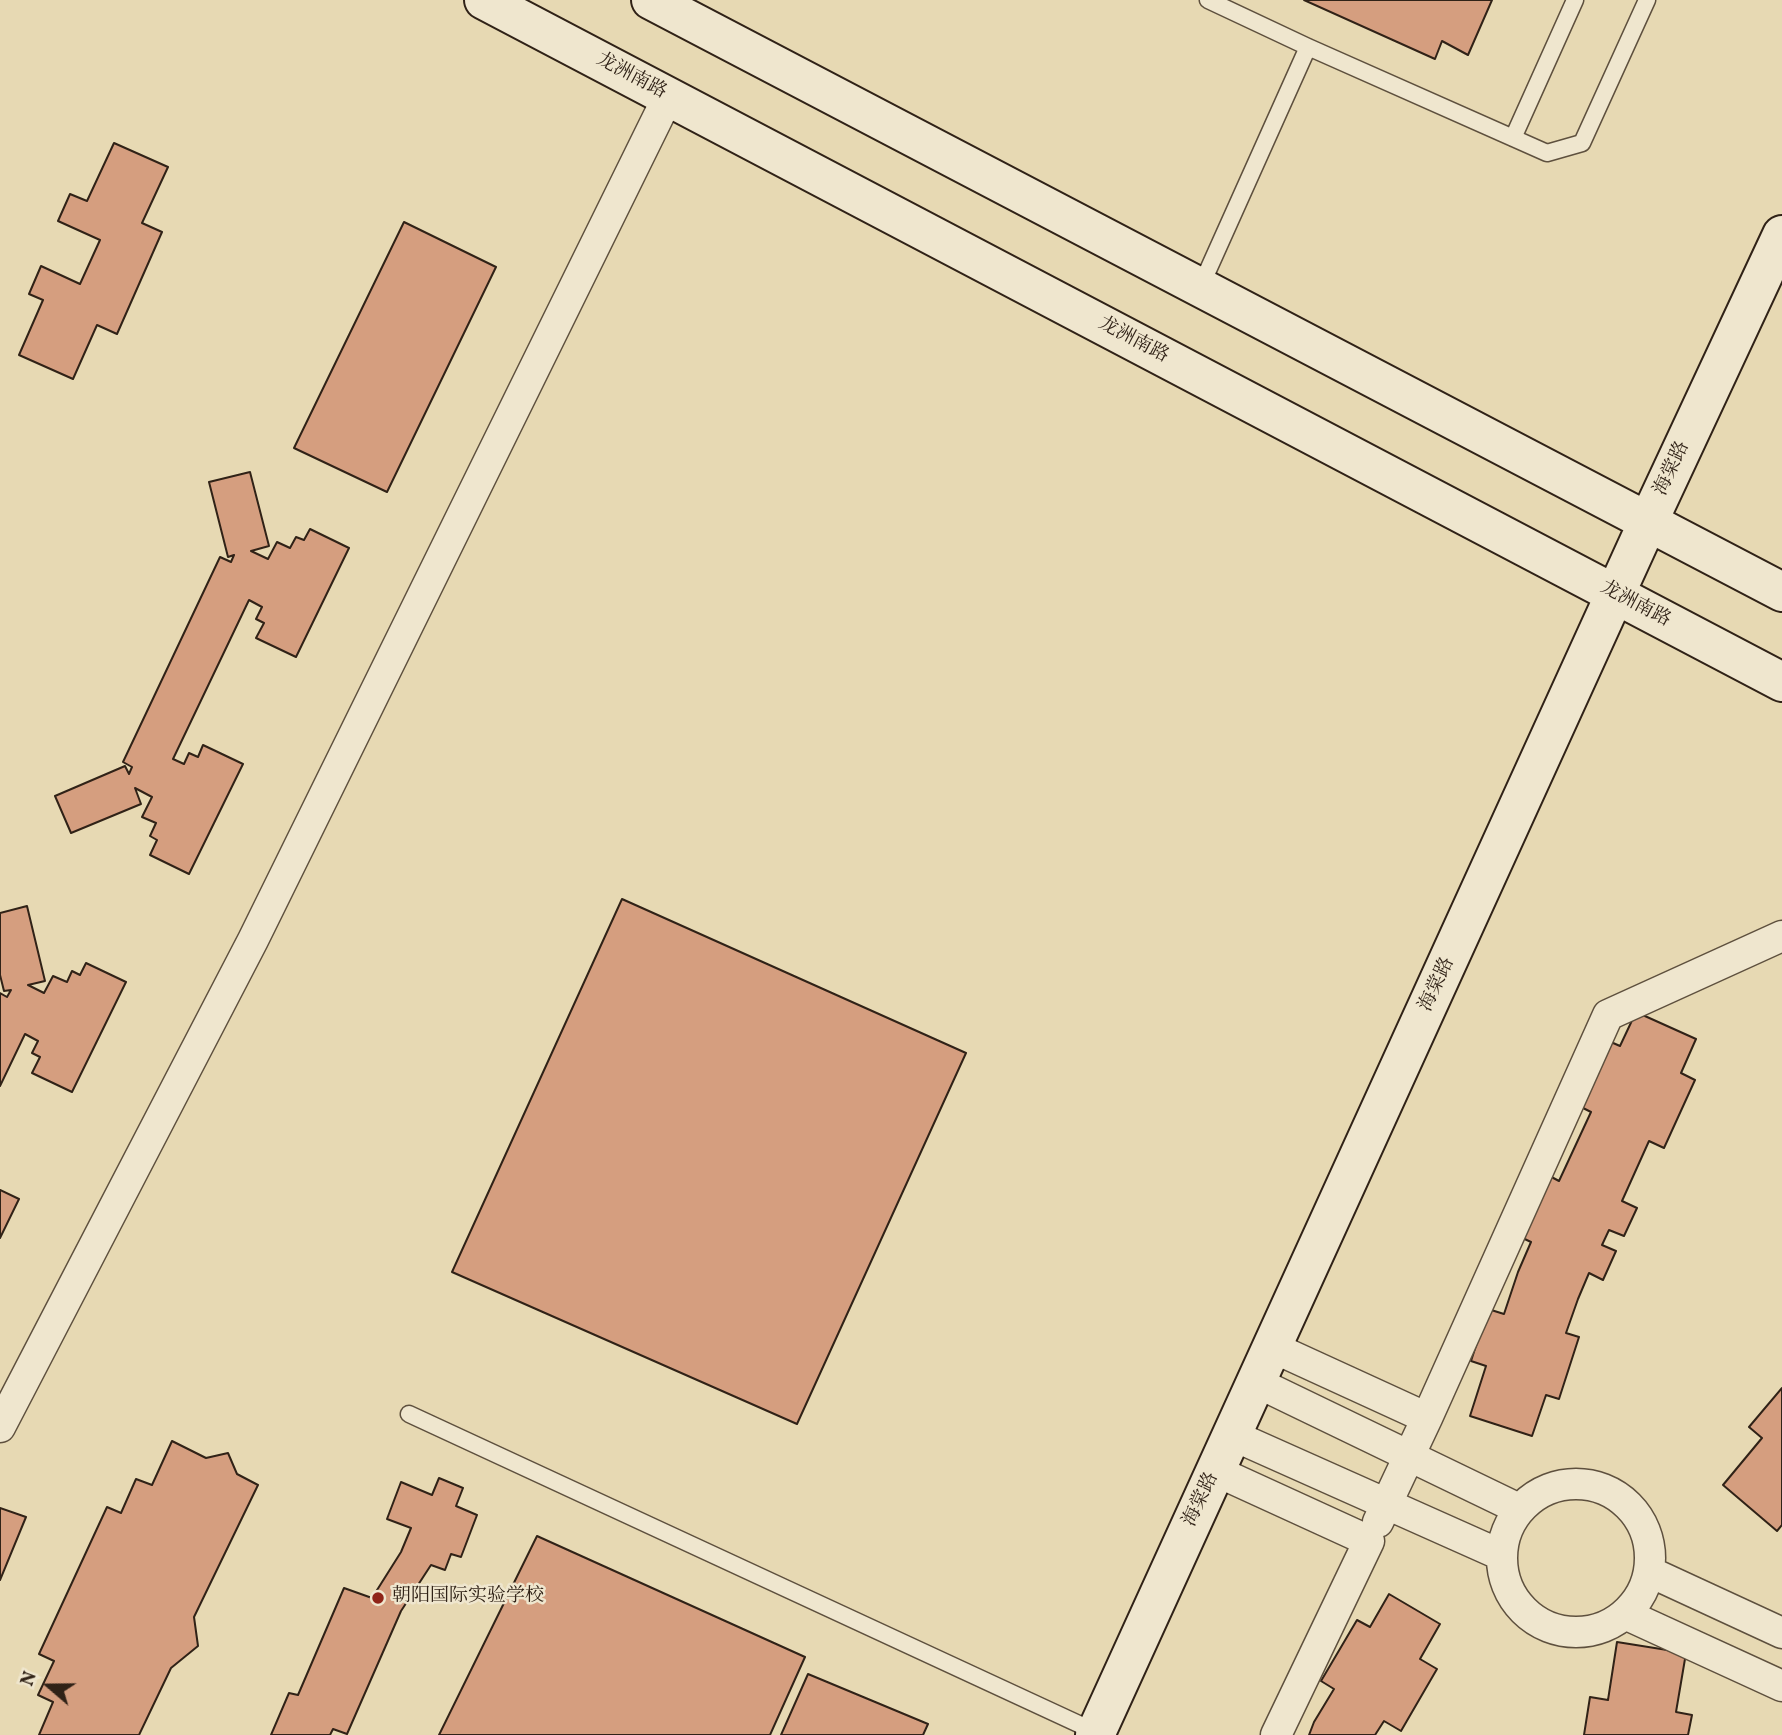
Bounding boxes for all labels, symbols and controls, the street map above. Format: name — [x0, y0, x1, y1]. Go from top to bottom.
street label: 龙洲南路 — [592, 49, 670, 105]
street label: 龙洲南路 — [1094, 313, 1172, 369]
street label: 海棠路 — [1651, 438, 1695, 500]
street label: 龙洲南路 — [1596, 577, 1674, 633]
street label: 海棠路 — [1416, 954, 1460, 1016]
street label: 海棠路 — [1180, 1469, 1224, 1531]
place label: 朝阳国际实验学校 — [392, 1587, 544, 1609]
marker: 朝阳国际实验学校 — [370, 1590, 386, 1606]
north arrow — [14, 1651, 84, 1721]
text: N — [15, 1668, 44, 1690]

